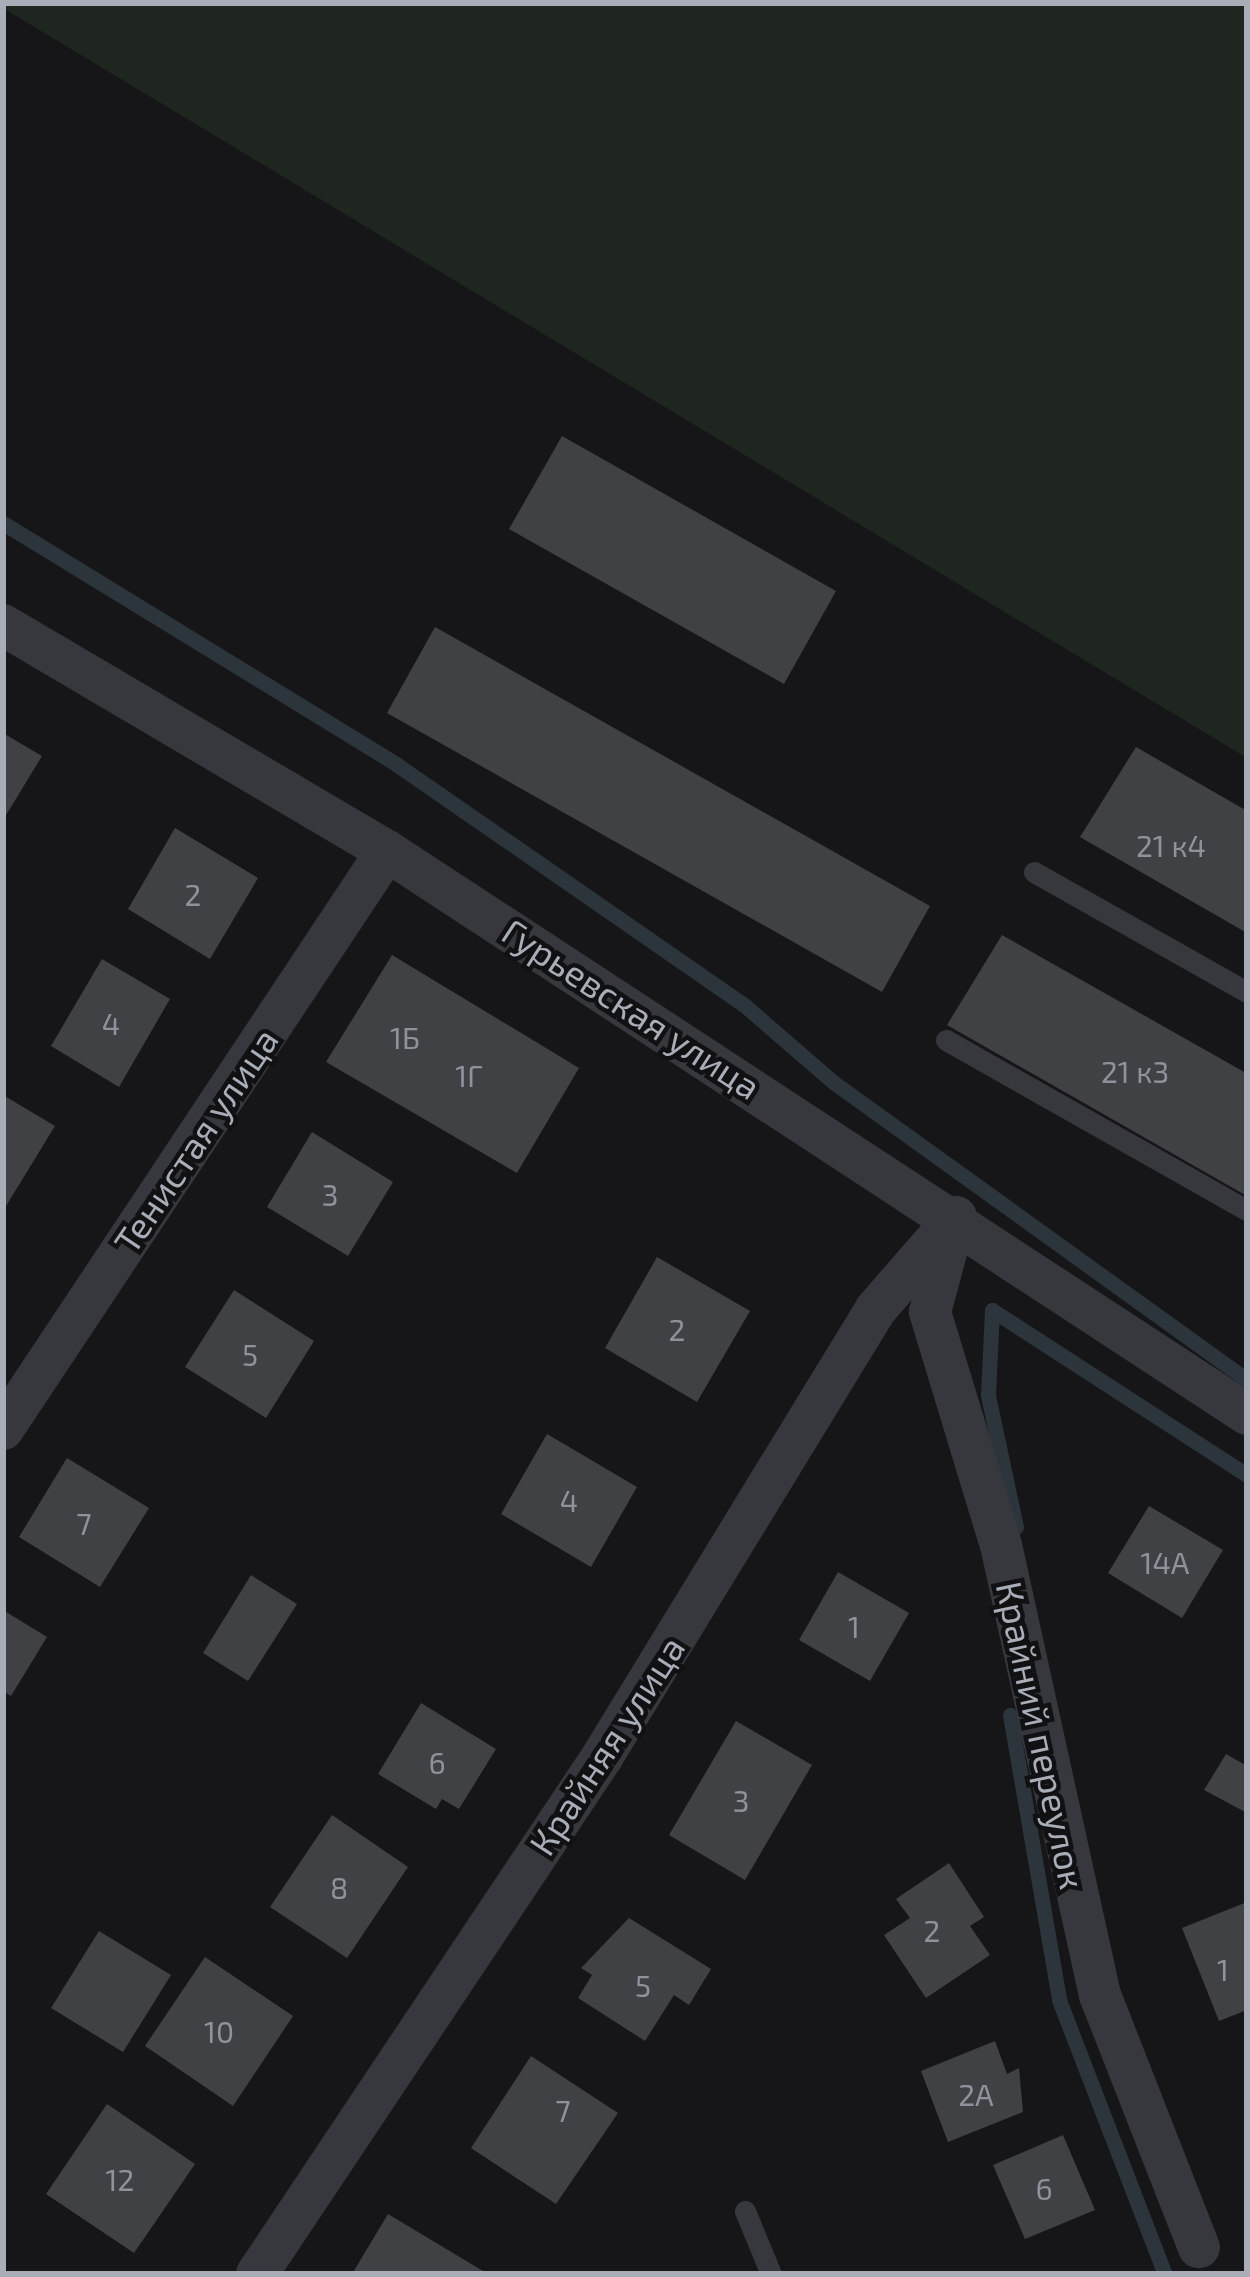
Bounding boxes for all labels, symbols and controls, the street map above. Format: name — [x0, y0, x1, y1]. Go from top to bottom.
house number: 21 к4 — [1136, 827, 1206, 863]
house number: 2 — [185, 876, 201, 912]
street label: Гурьевская улица — [495, 909, 769, 1107]
house number: 4 — [102, 1005, 120, 1041]
street label: Тенистая улица — [104, 1019, 286, 1261]
house number: 1Б — [390, 1019, 420, 1055]
house number: 21 к3 — [1101, 1053, 1169, 1089]
house number: 1Г — [455, 1057, 483, 1093]
house number: 3 — [322, 1176, 338, 1212]
house number: 2 — [669, 1311, 685, 1347]
house number: 5 — [242, 1336, 258, 1372]
house number: 4 — [560, 1482, 578, 1518]
house number: 7 — [76, 1505, 92, 1541]
house number: 14А — [1140, 1544, 1190, 1580]
street label: Крайний переулок — [988, 1577, 1096, 1893]
house number: 1 — [848, 1608, 860, 1644]
street label: Крайняя улица — [519, 1627, 693, 1863]
house number: 6 — [428, 1744, 446, 1780]
house number: 3 — [733, 1782, 749, 1818]
house number: 8 — [330, 1869, 348, 1905]
house number: 2 — [924, 1912, 940, 1948]
house number: 1 — [1217, 1951, 1229, 1987]
house number: 5 — [635, 1967, 651, 2003]
house number: 10 — [204, 2013, 234, 2049]
house number: 2А — [958, 2076, 994, 2112]
house number: 7 — [555, 2092, 571, 2128]
house number: 12 — [106, 2161, 134, 2197]
house number: 6 — [1035, 2170, 1053, 2206]

